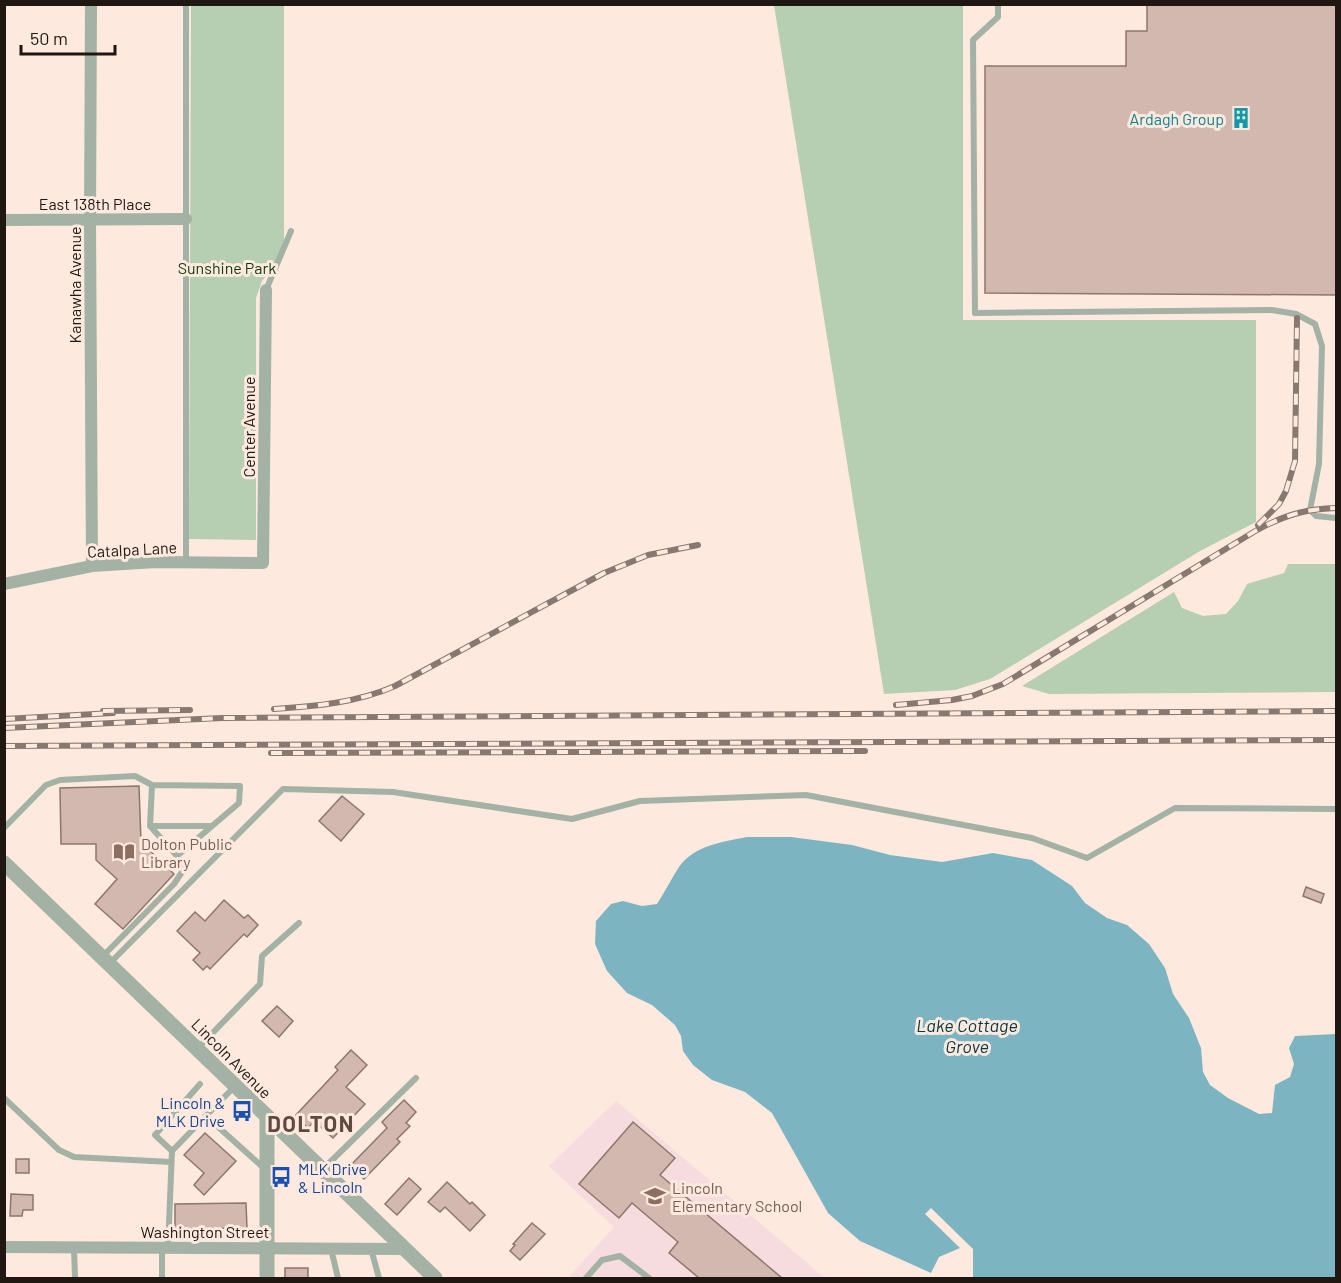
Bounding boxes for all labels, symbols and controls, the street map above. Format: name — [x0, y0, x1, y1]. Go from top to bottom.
scale bar — [21, 18, 116, 56]
text: 50 m — [30, 27, 68, 49]
building icon: Ardagh Group — [1229, 106, 1253, 130]
place label: Ardagh Group — [1130, 109, 1224, 128]
street label: East 138th Place — [39, 194, 151, 213]
street label: Kanawha Avenue — [65, 226, 84, 344]
park label: Sunshine Park — [178, 258, 276, 277]
street label: Center Avenue — [239, 377, 258, 477]
street label: Catalpa Lane — [87, 537, 177, 561]
place label: Dolton Public Library — [141, 834, 232, 871]
library icon: Dolton Public Library — [112, 840, 136, 864]
street label: Lincoln Avenue — [188, 1014, 276, 1102]
water label: Lake Cottage Grove — [916, 1014, 1018, 1057]
place label: Lincoln & MLK Drive — [156, 1093, 225, 1130]
bus stop icon: Lincoln & MLK Drive — [230, 1099, 254, 1123]
district label: DOLTON — [267, 1110, 355, 1136]
place label: MLK Drive & Lincoln — [298, 1159, 367, 1196]
bus stop icon: MLK Drive & Lincoln — [269, 1165, 293, 1189]
place label: Lincoln Elementary School — [672, 1178, 802, 1215]
school or university icon: Lincoln Elementary School — [643, 1184, 667, 1208]
street label: Washington Street — [141, 1222, 269, 1241]

